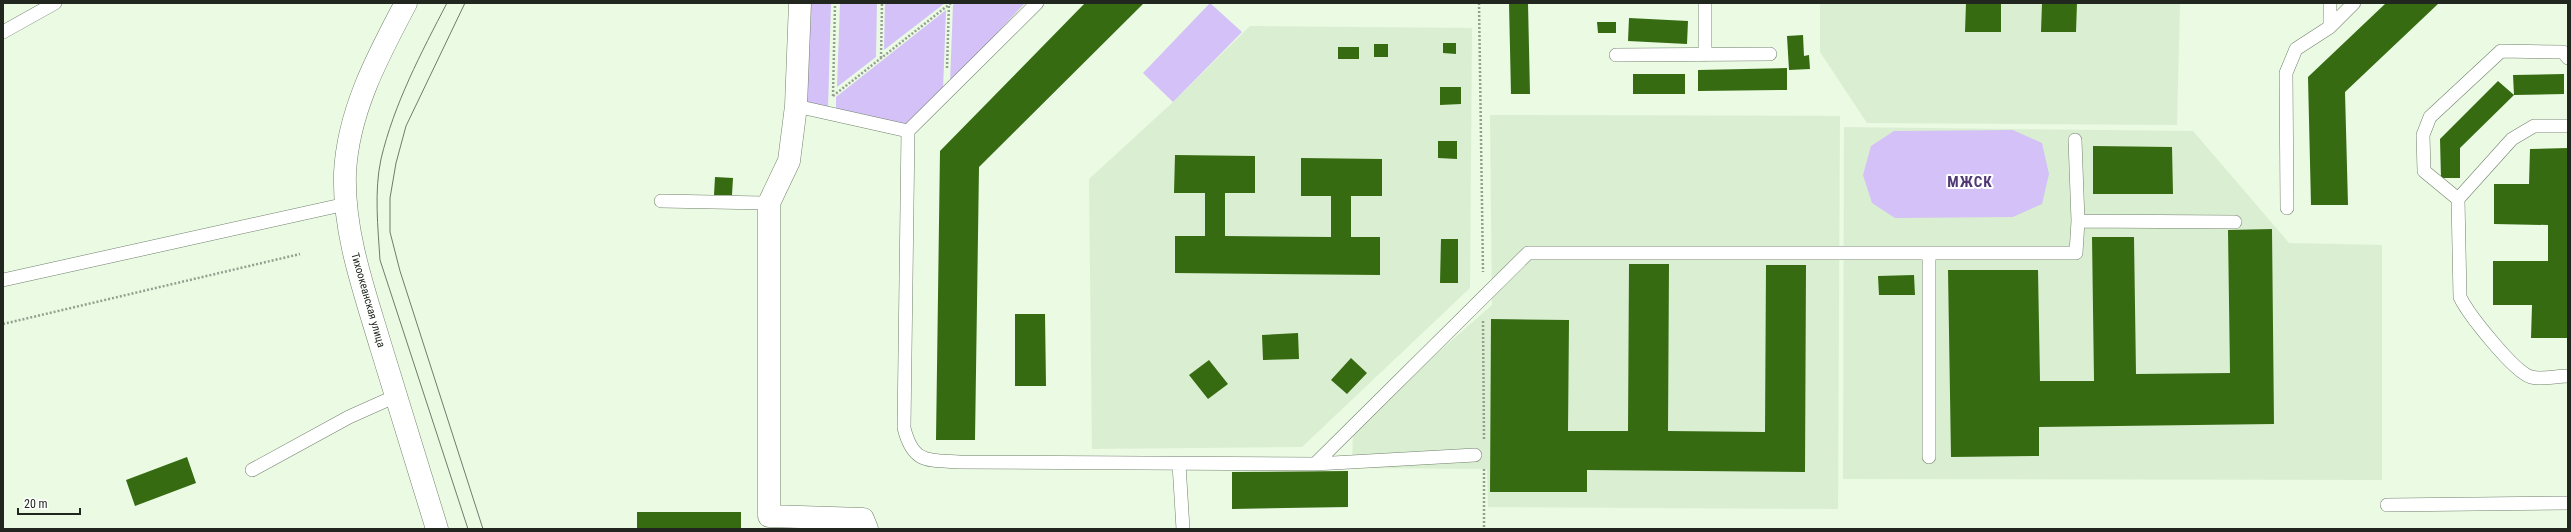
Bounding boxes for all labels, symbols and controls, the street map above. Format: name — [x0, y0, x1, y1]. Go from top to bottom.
district label: МЖСК — [1947, 173, 1993, 191]
street label: Тихоокеанская улица — [348, 251, 388, 349]
scale bar — [18, 490, 80, 516]
text: 20 m — [24, 497, 48, 511]

